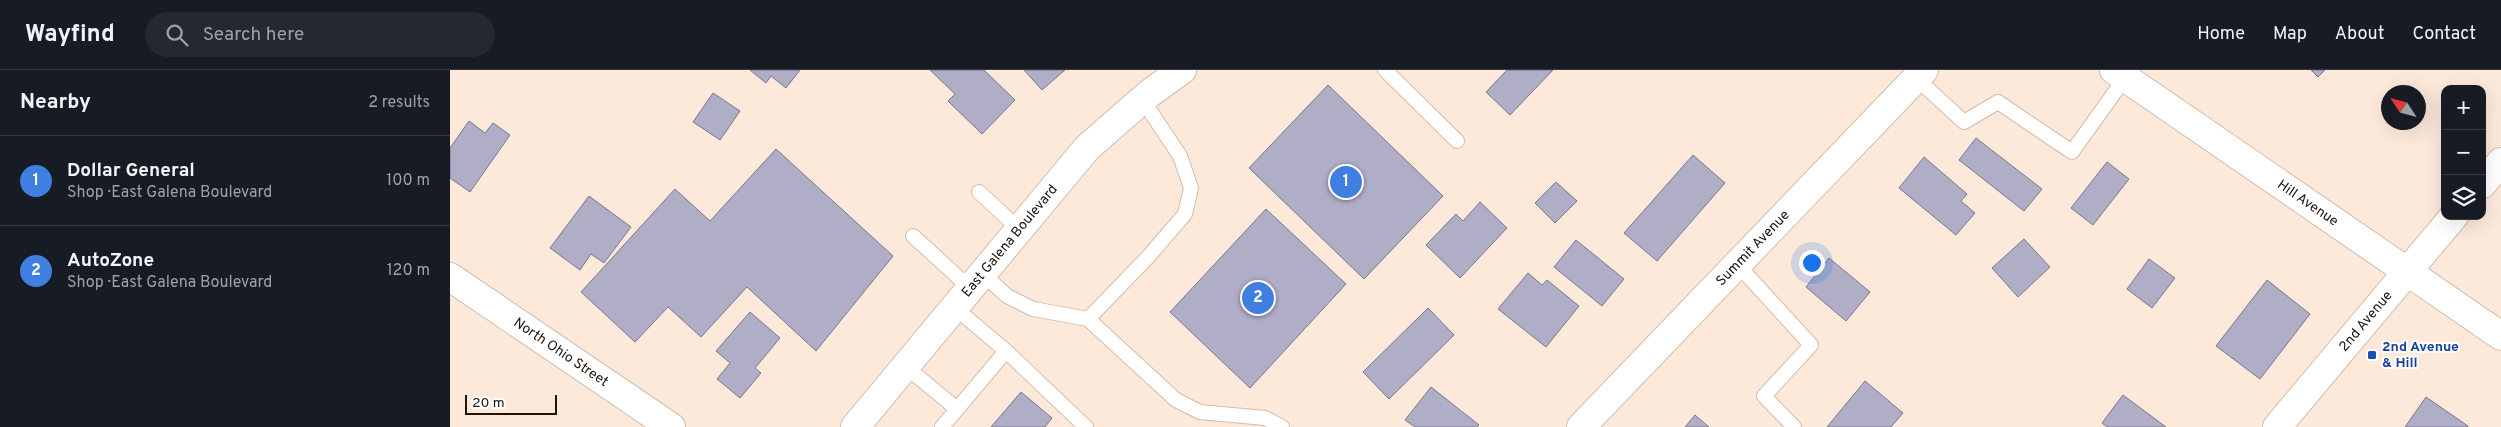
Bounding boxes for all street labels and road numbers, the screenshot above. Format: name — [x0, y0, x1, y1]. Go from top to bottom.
street label: Hill Avenue — [2274, 176, 2341, 230]
street label: East Galena Boulevard — [958, 181, 1061, 301]
street label: Summit Avenue — [1712, 207, 1793, 290]
street label: 2nd Avenue — [2335, 287, 2396, 355]
street label: North Ohio Street — [510, 314, 612, 390]

